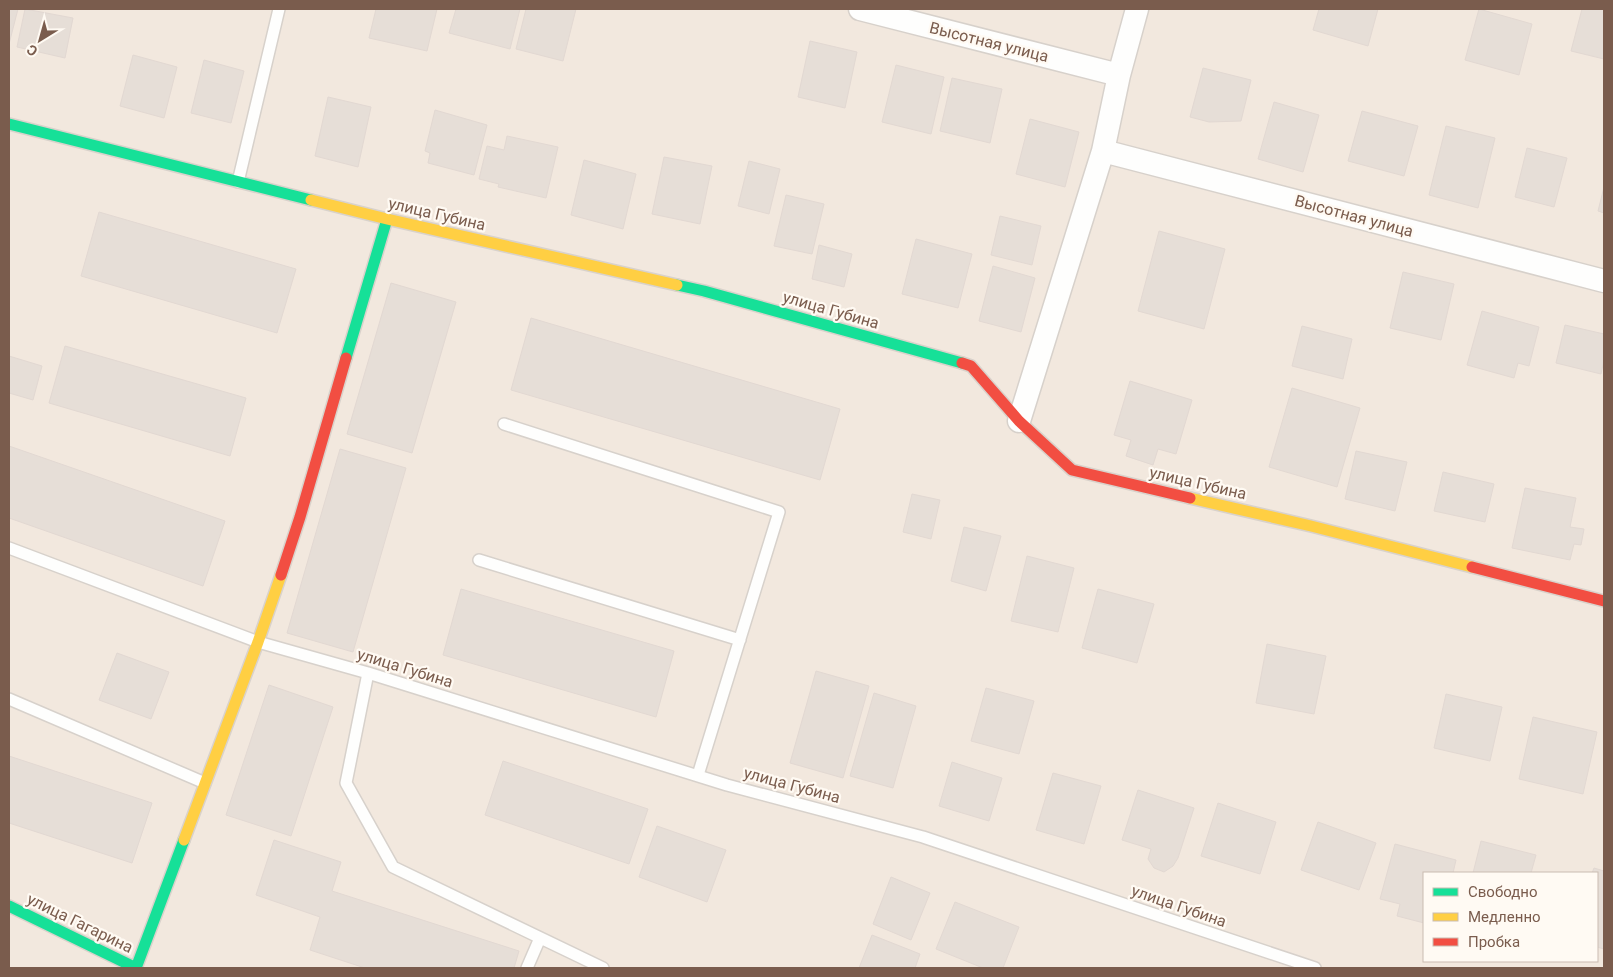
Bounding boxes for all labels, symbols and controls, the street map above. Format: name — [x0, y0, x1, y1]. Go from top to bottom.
north arrow — [15, 15, 65, 65]
street label: Высотная улица — [928, 18, 1050, 66]
text: С — [24, 41, 41, 60]
street label: Высотная улица — [1293, 191, 1415, 241]
street label: улица Губина — [387, 194, 487, 234]
street label: улица Губина — [781, 287, 881, 333]
street label: улица Губина — [1148, 463, 1248, 503]
street label: улица Губина — [355, 644, 455, 692]
street label: улица Губина — [742, 763, 842, 807]
legend — [1423, 872, 1598, 962]
street label: улица Губина — [1129, 881, 1229, 931]
text: Свободно — [1468, 883, 1537, 901]
street label: улица Гагарина — [24, 889, 136, 957]
text: Медленно — [1468, 908, 1541, 926]
text: Пробка — [1468, 933, 1520, 951]

